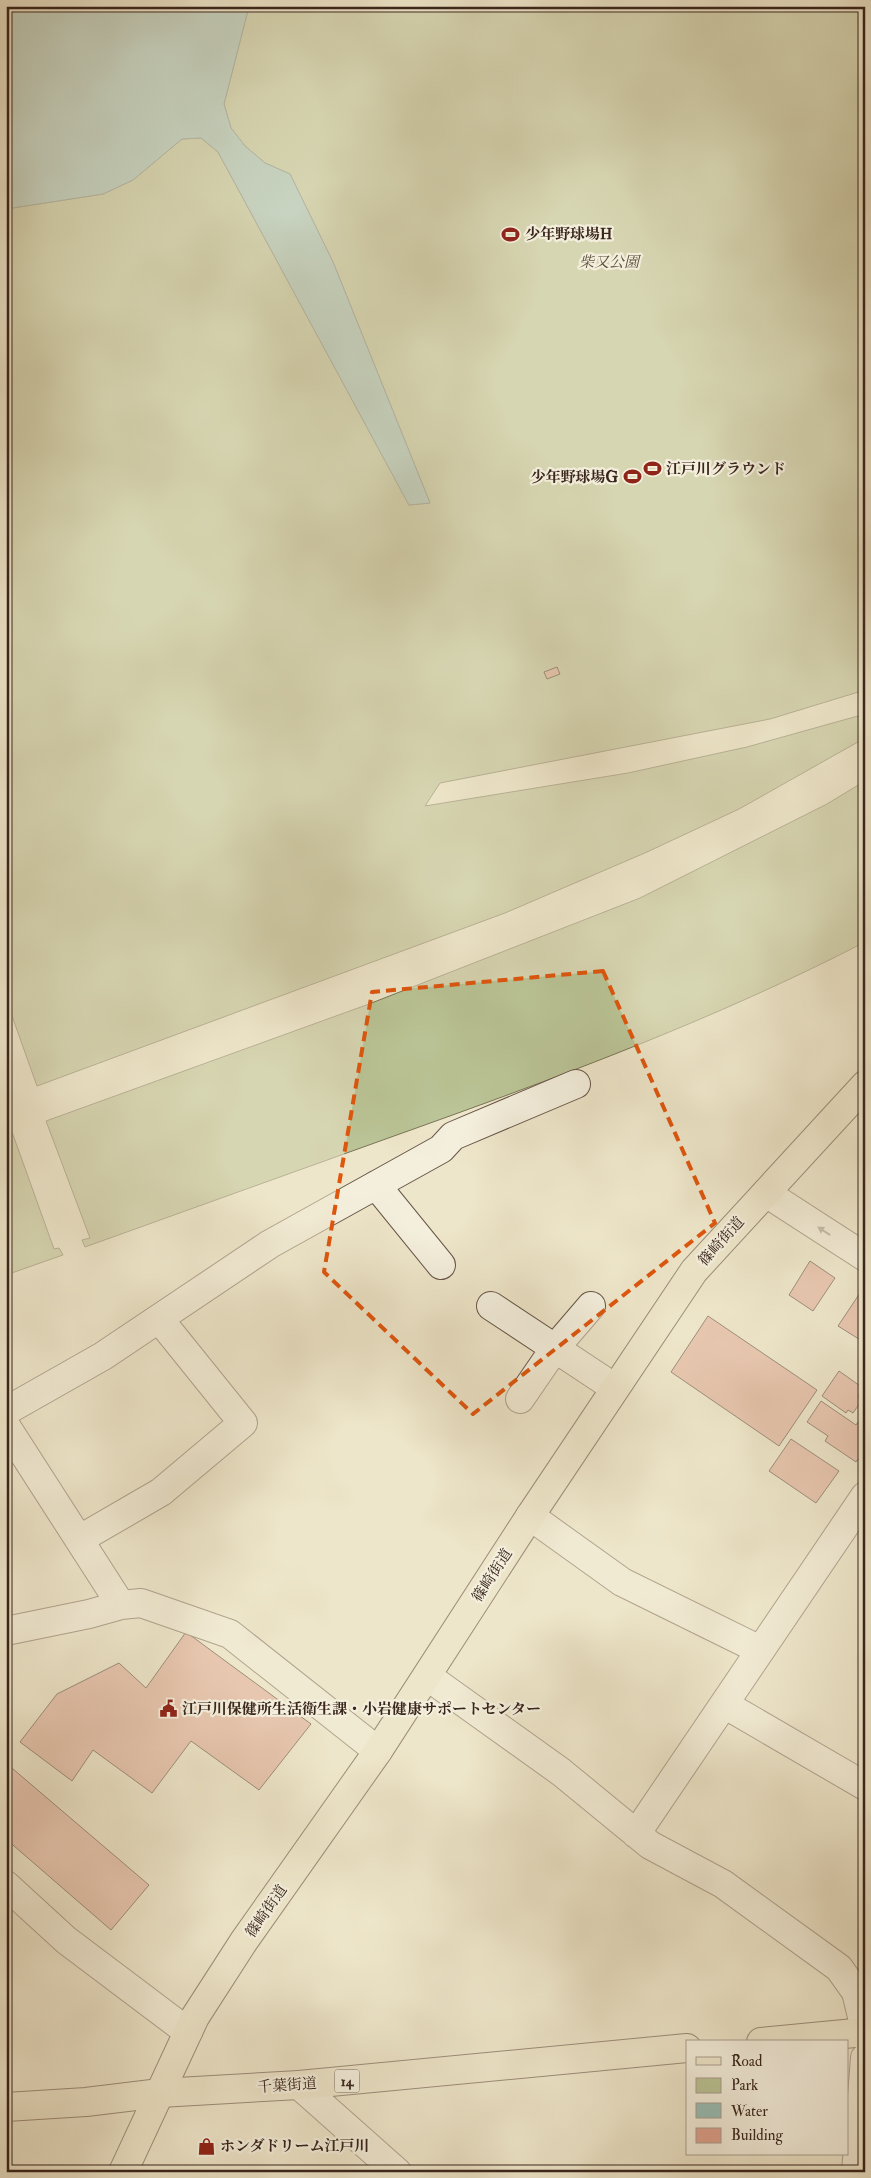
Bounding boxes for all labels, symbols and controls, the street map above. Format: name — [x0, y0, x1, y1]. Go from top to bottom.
sports icon: 少年野球場H — [501, 224, 521, 244]
place label: 少年野球場H — [525, 225, 612, 244]
park label: 柴又公園 — [579, 253, 642, 272]
sports icon: 江戸川グラウンド — [642, 459, 662, 479]
place label: 江戸川グラウンド — [666, 460, 786, 479]
sports icon: 少年野球場G — [622, 467, 642, 487]
place label: 少年野球場G — [530, 468, 618, 487]
street label: 篠崎街道 — [694, 1213, 749, 1270]
one-way arrow — [817, 1226, 830, 1235]
street label: 篠崎街道 — [468, 1545, 517, 1606]
public building icon: 江戸川保健所生活衛生課・小岩健康サポートセンター — [158, 1699, 178, 1719]
place label: 江戸川保健所生活衛生課・小岩健康サポートセンター — [182, 1700, 541, 1719]
street label: 篠崎街道 — [241, 1881, 291, 1941]
legend — [686, 2040, 848, 2156]
text: Road — [731, 2052, 763, 2071]
road number: 14 — [334, 2070, 360, 2092]
street label: 千葉街道 — [256, 2074, 318, 2097]
text: Park — [731, 2076, 758, 2095]
text: Water — [730, 2102, 768, 2121]
text: Building — [731, 2126, 783, 2145]
shop icon: ホンダドリーム江戸川 — [196, 2136, 216, 2156]
place label: ホンダドリーム江戸川 — [220, 2137, 369, 2156]

